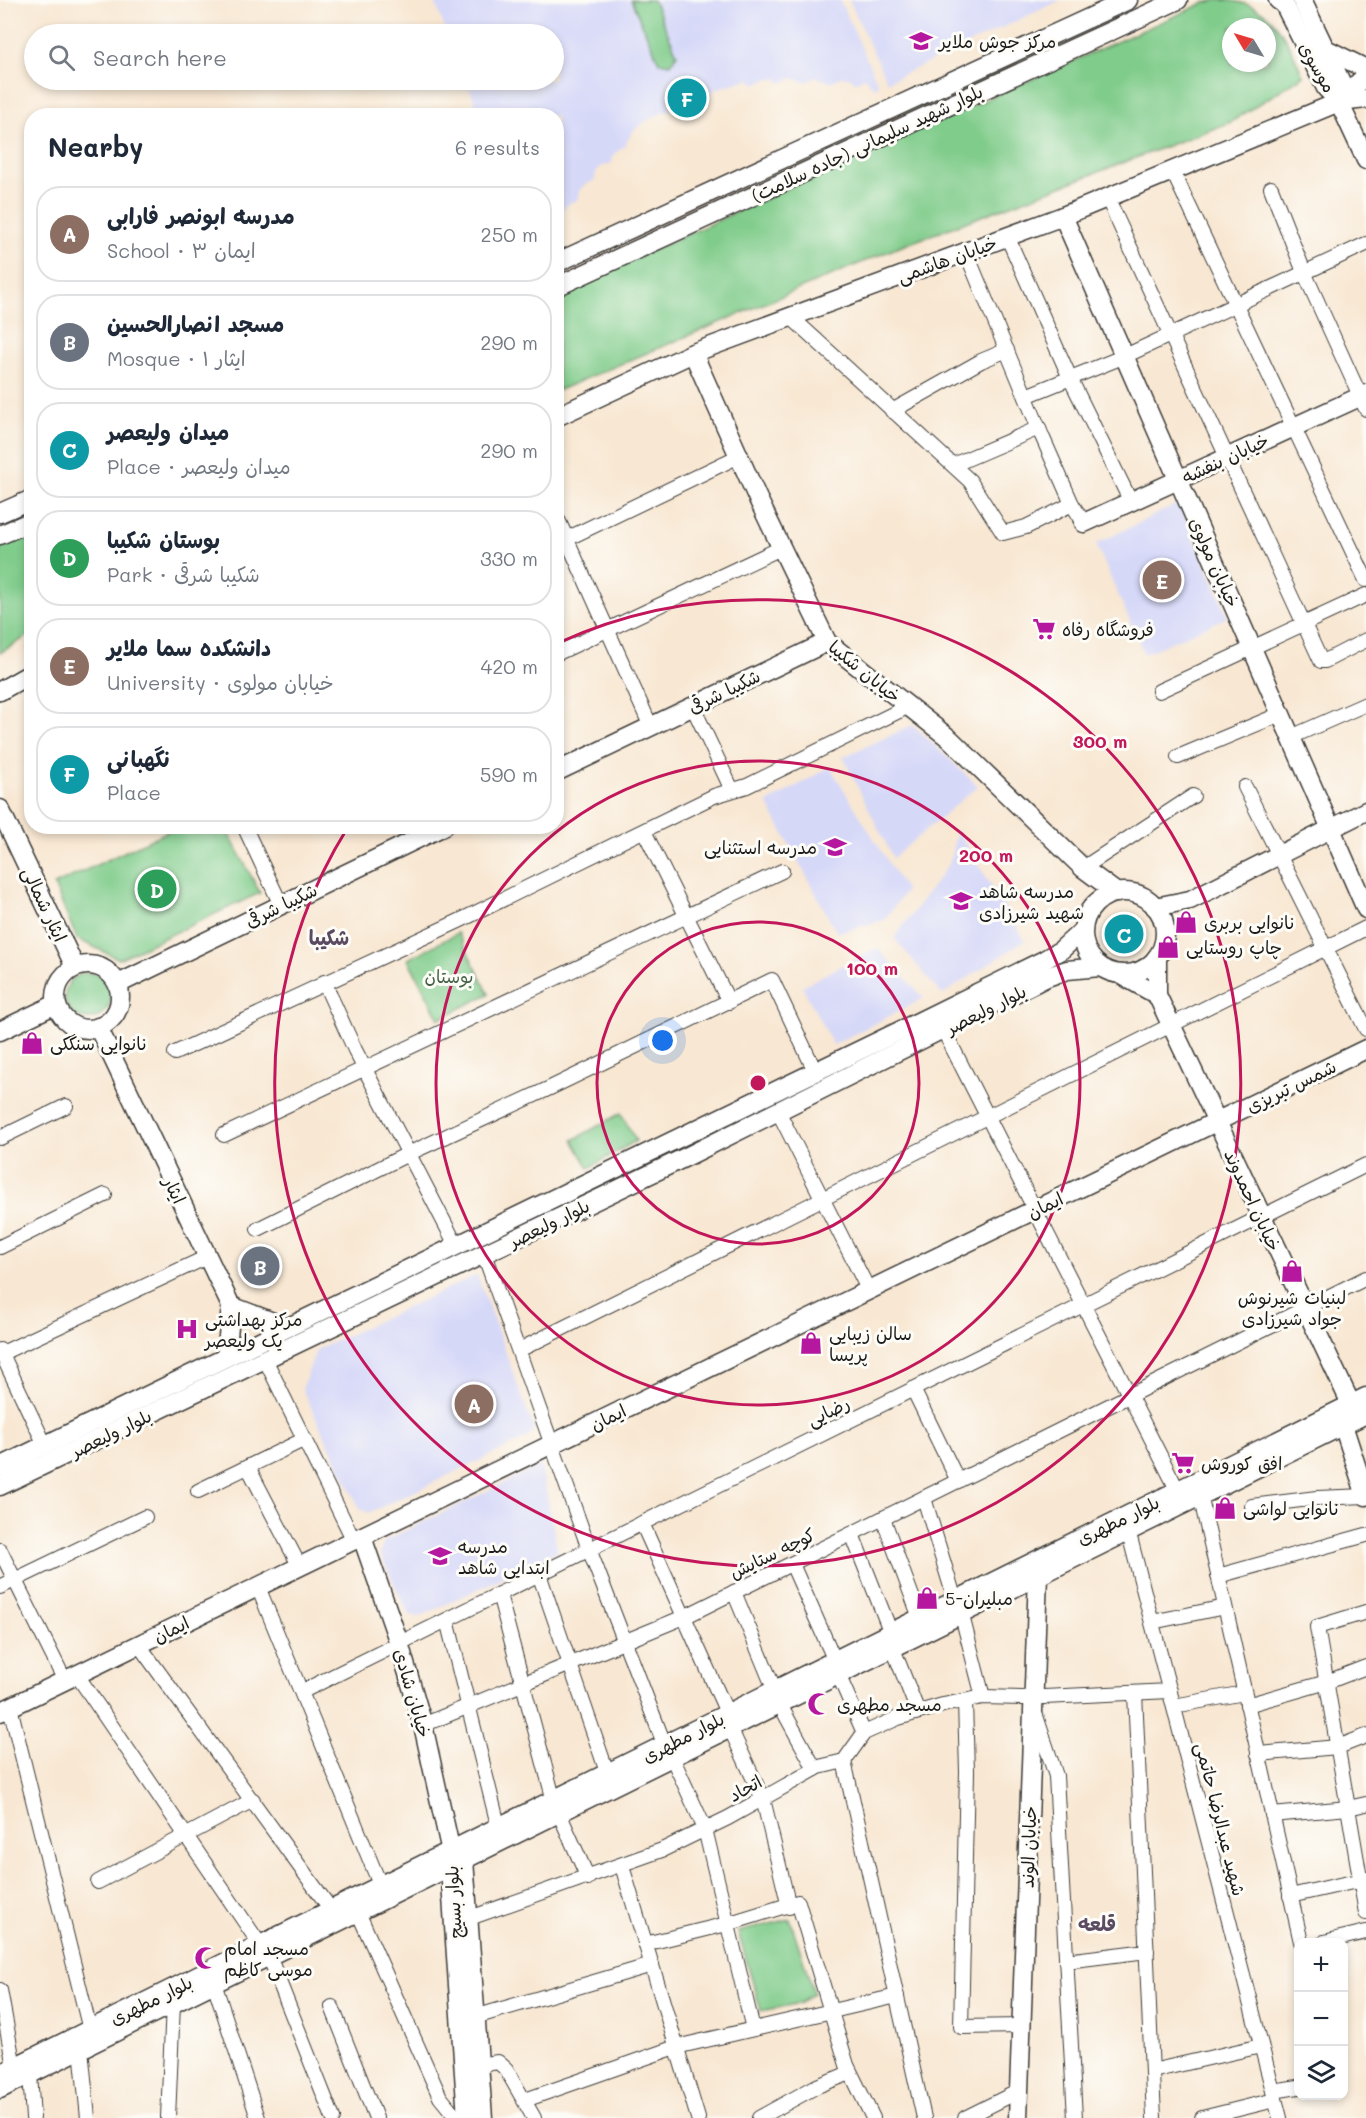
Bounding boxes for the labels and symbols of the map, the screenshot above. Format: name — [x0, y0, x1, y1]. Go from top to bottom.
north arrow — [1222, 18, 1276, 72]
school or university icon: مرکز جوش ملایر — [908, 28, 934, 54]
place label: مرکز جوش ملایر — [937, 29, 1056, 53]
street label: موسوی — [1294, 37, 1342, 97]
pin: F — [668, 76, 706, 120]
street label: بلوار شهید سلیمانی (جاده سلامت) — [747, 79, 987, 207]
street label: خیابان هاشمی — [894, 230, 1000, 288]
street label: خیابان بنفشه — [1178, 427, 1272, 489]
street label: خیابان مولوی — [1185, 513, 1245, 611]
pin: E — [1142, 558, 1182, 602]
supermarket icon: فروشگاه رفاه — [1031, 616, 1057, 642]
place label: فروشگاه رفاه — [1062, 617, 1154, 641]
street label: خیابان شکیبا — [824, 634, 906, 708]
street label: شکیبا شرقی — [684, 663, 764, 719]
text: 300 m — [1073, 729, 1127, 753]
school or university icon: مدرسه استثنایی — [822, 834, 848, 860]
place label: مدرسه استثنایی — [704, 835, 817, 859]
text: 200 m — [959, 843, 1013, 867]
street label: ایثار شمالی — [17, 863, 73, 945]
pin: D — [138, 866, 176, 912]
street label: شکیبا شرقی — [241, 877, 321, 933]
place label: مدرسه شاهد شهید شیرزادی — [979, 879, 1084, 924]
school or university icon: مدرسه شاهد شهید شیرزادی — [948, 888, 974, 914]
shop icon: نانوایی بربری — [1173, 909, 1199, 935]
place label: نانوایی بربری — [1204, 910, 1295, 934]
pin: C — [1104, 912, 1144, 956]
district label: شکیبا — [309, 924, 349, 951]
shop icon: چاپ روستایی — [1155, 934, 1181, 960]
place label: چاپ روستایی — [1186, 935, 1282, 960]
text: 100 m — [846, 956, 898, 980]
park label: بوستان — [424, 964, 474, 988]
street label: بلوار ولیعصر — [940, 979, 1030, 1040]
your location — [648, 1026, 677, 1055]
shop icon: نانوایی سنگکی — [19, 1030, 45, 1056]
place label: نانوایی سنگکی — [50, 1031, 147, 1055]
street label: شمس تبریزی — [1242, 1054, 1340, 1118]
centre of rings — [748, 1073, 768, 1093]
street label: خیابان احمدوند — [1219, 1145, 1287, 1255]
street label: ایثار — [157, 1171, 192, 1207]
street label: ایمان — [1023, 1186, 1067, 1224]
street label: بلوار ولیعصر — [503, 1193, 593, 1254]
pin: B — [240, 1244, 280, 1288]
shop icon: لبنیات شیرنوش جواد شیرزادی — [1279, 1258, 1305, 1284]
place label: لبنیات شیرنوش جواد شیرزادی — [1238, 1285, 1346, 1330]
place label: مرکز بهداشتی یک ولیعصر — [203, 1307, 303, 1352]
hospital icon: مرکز بهداشتی یک ولیعصر — [174, 1316, 200, 1342]
place label: سالن زیبایی پریسا — [829, 1321, 912, 1367]
shop icon: سالن زیبایی پریسا — [798, 1330, 824, 1356]
pin: A — [454, 1382, 494, 1426]
street label: رضایی — [803, 1390, 853, 1432]
street label: ایمان — [586, 1398, 630, 1436]
street label: بلوار ولیعصر — [65, 1403, 155, 1464]
supermarket icon: افق کوروش — [1170, 1450, 1196, 1476]
place label: افق کوروش — [1201, 1451, 1282, 1475]
street label: بلوار مطهری — [1073, 1490, 1163, 1550]
shop icon: نانوایی لواشی — [1212, 1495, 1238, 1521]
place label: نانوایی لواشی — [1243, 1496, 1339, 1521]
street label: کوچه ستایش — [725, 1522, 820, 1585]
place label: مدرسه ابتدایی شاهد — [458, 1534, 550, 1579]
school or university icon: مدرسه ابتدایی شاهد — [427, 1543, 453, 1569]
shop icon: مبلیران-5 — [914, 1585, 940, 1611]
place label: مبلیران-5 — [945, 1586, 1013, 1610]
street label: ایمان — [149, 1610, 193, 1648]
street label: خیابان شادی — [389, 1646, 437, 1740]
mosque icon: مسجد مطهری — [806, 1691, 832, 1717]
place label: مسجد مطهری — [837, 1692, 942, 1716]
street label: بلوار مطهری — [638, 1706, 728, 1768]
street label: شهید عبدالرضا حاتمی — [1190, 1740, 1252, 1898]
street label: اتحاد — [724, 1769, 766, 1807]
street label: خیابان الوند — [1015, 1805, 1041, 1889]
street label: بلوار بسیج — [439, 1865, 468, 1939]
district label: قلعه — [1078, 1910, 1116, 1936]
place label: مسجد امام موسی کاظم — [224, 1936, 313, 1984]
mosque icon: مسجد امام موسی کاظم — [193, 1945, 219, 1971]
street label: بلوار مطهری — [106, 1970, 196, 2030]

